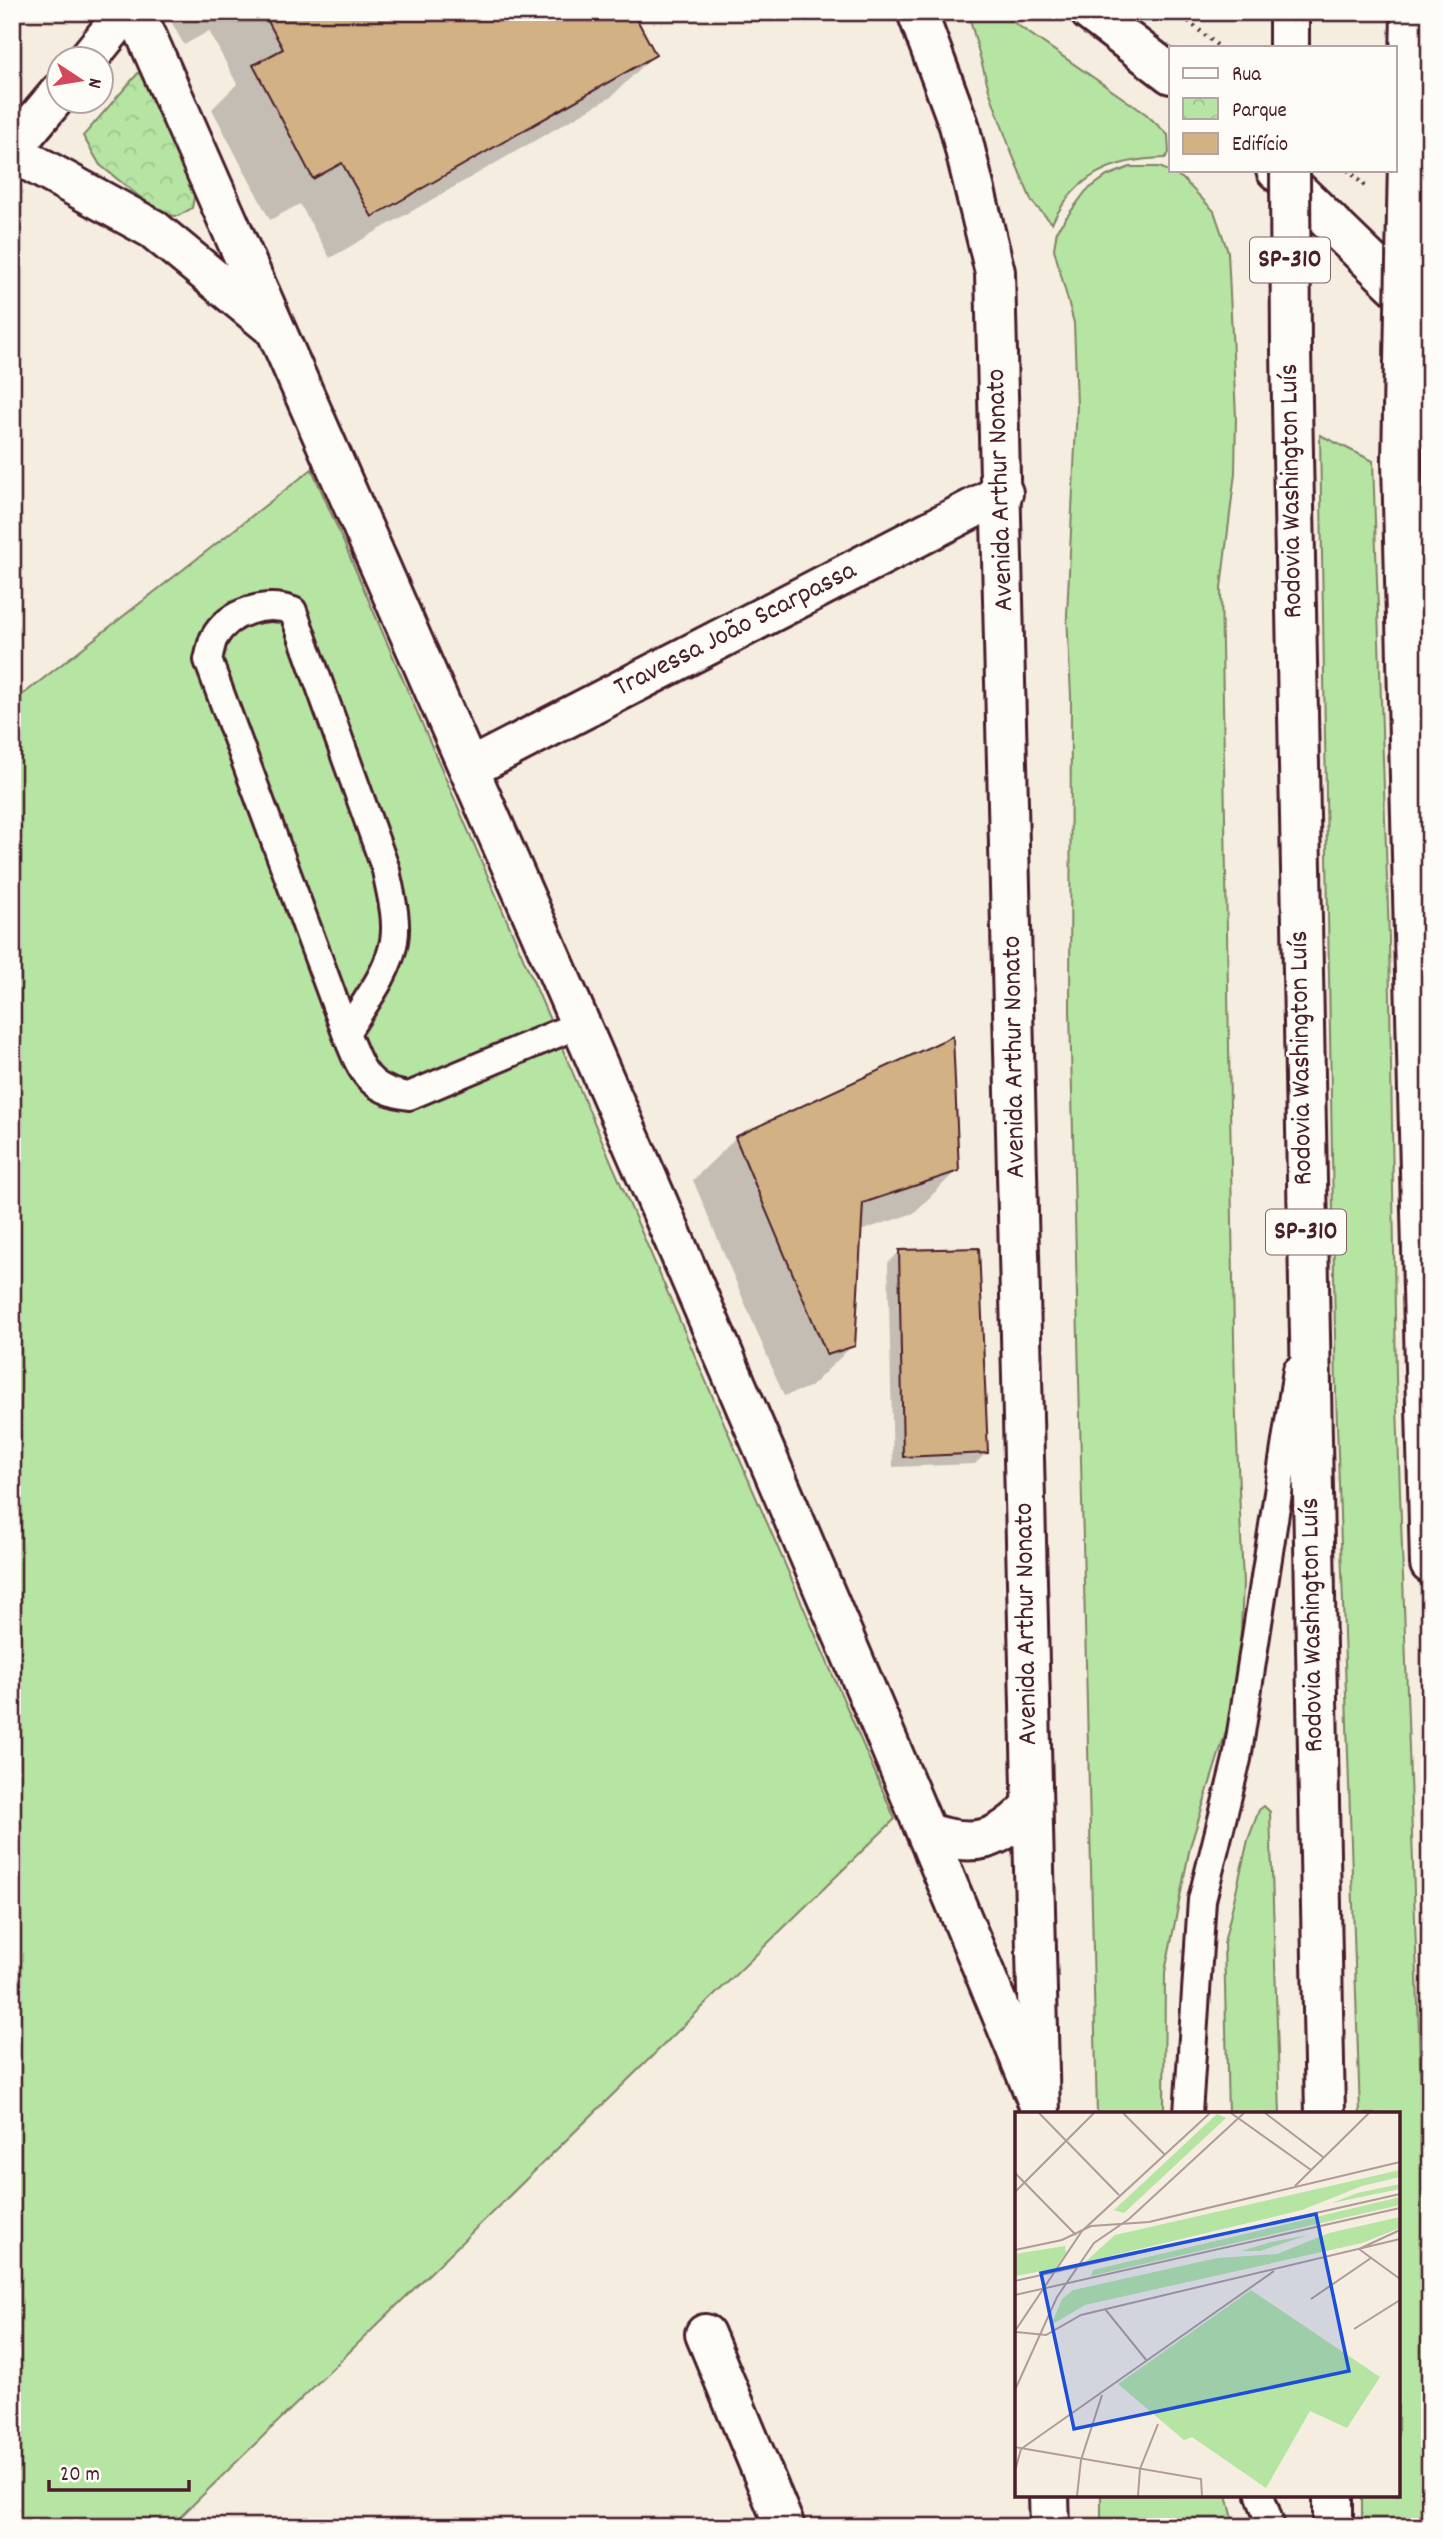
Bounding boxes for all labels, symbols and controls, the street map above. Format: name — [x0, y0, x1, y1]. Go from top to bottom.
north arrow — [46, 46, 116, 116]
legend — [1169, 46, 1396, 172]
text: Rua — [1232, 61, 1262, 91]
text: N — [79, 75, 107, 90]
text: Parque — [1232, 97, 1287, 127]
text: Edifício — [1232, 131, 1288, 161]
road number: SP-310 — [1250, 238, 1330, 282]
street label: Rodovia Washington Luís — [1271, 363, 1315, 619]
street label: Avenida Arthur Nonato — [978, 368, 1026, 612]
street label: Travessa João Scarpassa — [608, 552, 865, 709]
street label: Rodovia Washington Luís — [1281, 930, 1325, 1186]
street label: Avenida Arthur Nonato — [994, 935, 1038, 1179]
road number: SP-310 — [1266, 1210, 1346, 1254]
street label: Rodovia Washington Luís — [1292, 1497, 1336, 1753]
street label: Avenida Arthur Nonato — [1006, 1502, 1050, 1746]
inset map — [1015, 2112, 1400, 2497]
scale bar — [49, 2448, 189, 2492]
text: 20 m — [60, 2461, 100, 2491]

